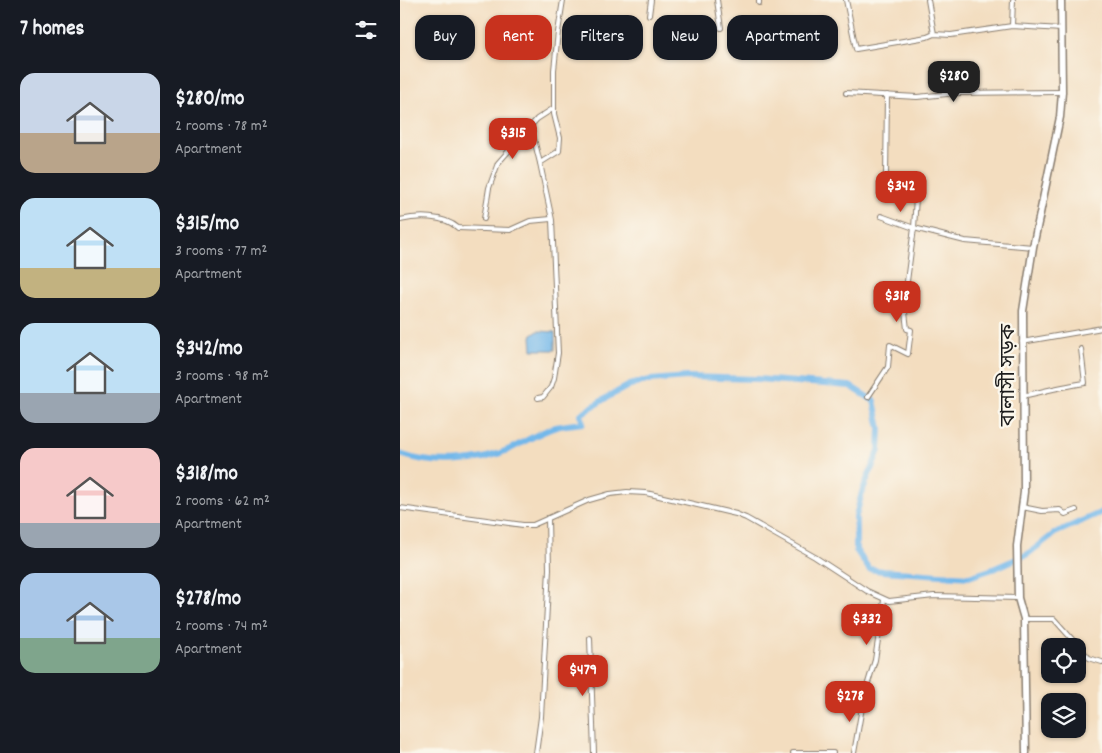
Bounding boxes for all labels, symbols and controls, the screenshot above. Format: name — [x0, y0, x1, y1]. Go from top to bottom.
text: 7 homes — [20, 15, 84, 45]
chip: Buy — [415, 15, 475, 60]
chip: Rent — [485, 15, 552, 60]
chip: Filters — [562, 15, 643, 60]
chip: New — [653, 15, 717, 60]
chip: Apartment — [727, 15, 838, 60]
icon: filters — [352, 16, 380, 44]
pin: $280 — [924, 61, 984, 103]
text: $280 — [939, 65, 969, 88]
text: $280/mo — [175, 85, 244, 115]
icon: home — [60, 93, 120, 153]
text: 2 rooms · 78 m² — [175, 115, 268, 138]
pin: $315 — [483, 118, 543, 160]
text: $315 — [500, 122, 526, 145]
text: Apartment — [175, 138, 242, 161]
pin: $342 — [871, 170, 931, 213]
text: $342 — [887, 175, 915, 198]
text: $315/mo — [175, 210, 239, 240]
icon: home — [60, 218, 120, 278]
text: 3 rooms · 77 m² — [175, 240, 267, 263]
text: Apartment — [175, 263, 242, 286]
pin: $318 — [867, 280, 927, 323]
text: $318 — [884, 285, 910, 308]
street label: বালাসী সড়ক — [995, 323, 1024, 427]
text: $342/mo — [175, 335, 243, 365]
icon: home — [60, 343, 120, 403]
text: 3 rooms · 98 m² — [175, 365, 269, 388]
text: Apartment — [175, 388, 242, 411]
text: $318/mo — [175, 460, 238, 490]
icon: home — [60, 468, 120, 528]
text: 2 rooms · 62 m² — [175, 490, 270, 513]
text: Apartment — [175, 513, 242, 536]
text: $278/mo — [175, 585, 241, 615]
icon: home — [60, 593, 120, 653]
pin: $332 — [837, 604, 897, 646]
text: $332 — [852, 608, 882, 631]
text: 2 rooms · 74 m² — [175, 615, 268, 638]
text: Apartment — [175, 638, 242, 661]
map controls — [1041, 638, 1086, 738]
button: locate — [1041, 638, 1086, 683]
pin: $479 — [553, 654, 613, 697]
text: $479 — [569, 659, 597, 682]
pin: $278 — [820, 680, 880, 723]
text: $278 — [836, 685, 864, 708]
button: layers — [1041, 693, 1086, 738]

